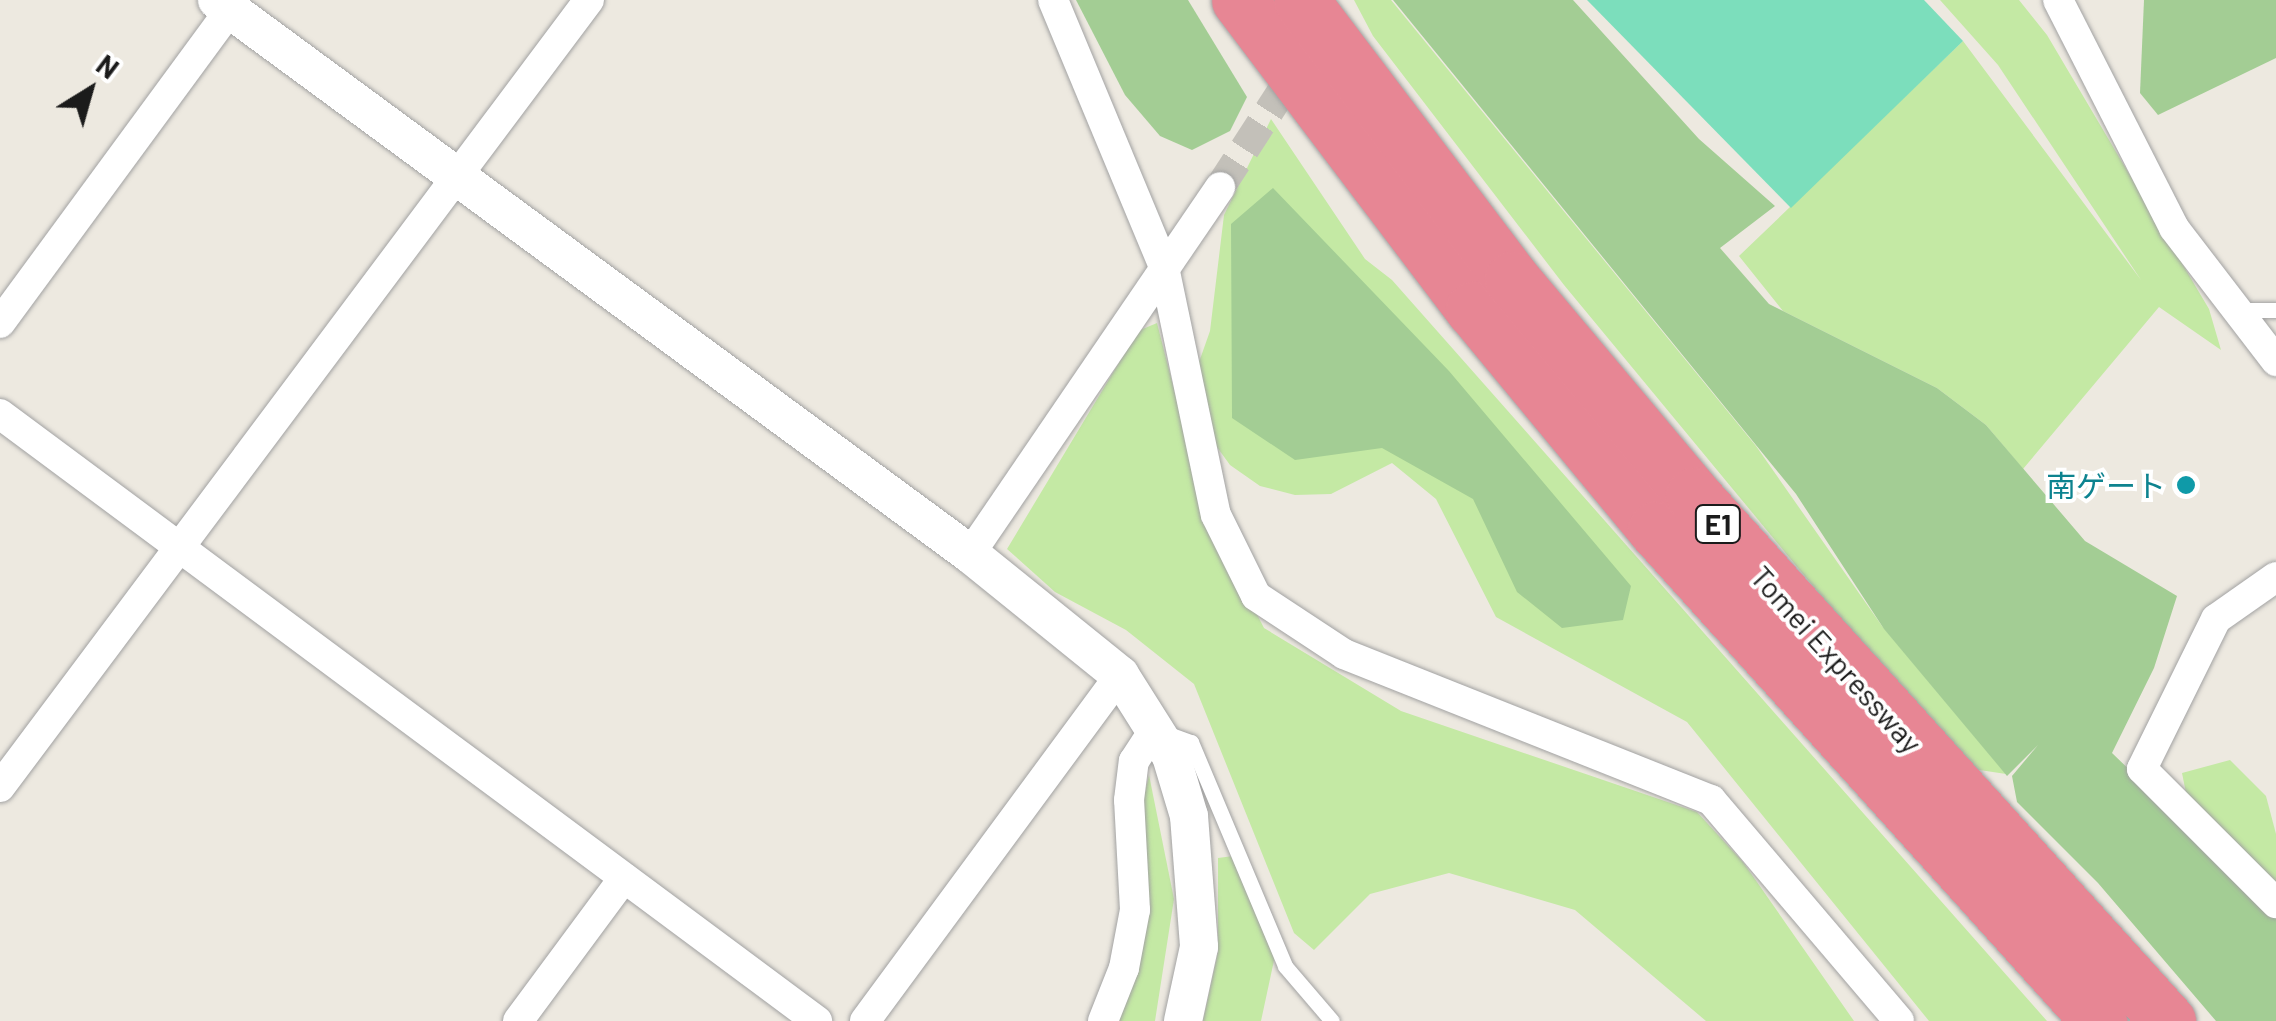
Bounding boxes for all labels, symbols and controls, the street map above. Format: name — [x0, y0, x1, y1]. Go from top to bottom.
north arrow — [40, 40, 140, 140]
text: N — [90, 47, 126, 85]
place label: 南ゲート — [2046, 467, 2166, 503]
marker: 南ゲート — [2175, 474, 2197, 496]
road number: E1 — [1693, 501, 1743, 547]
street label: Tomei Expressway — [1744, 558, 1930, 760]

